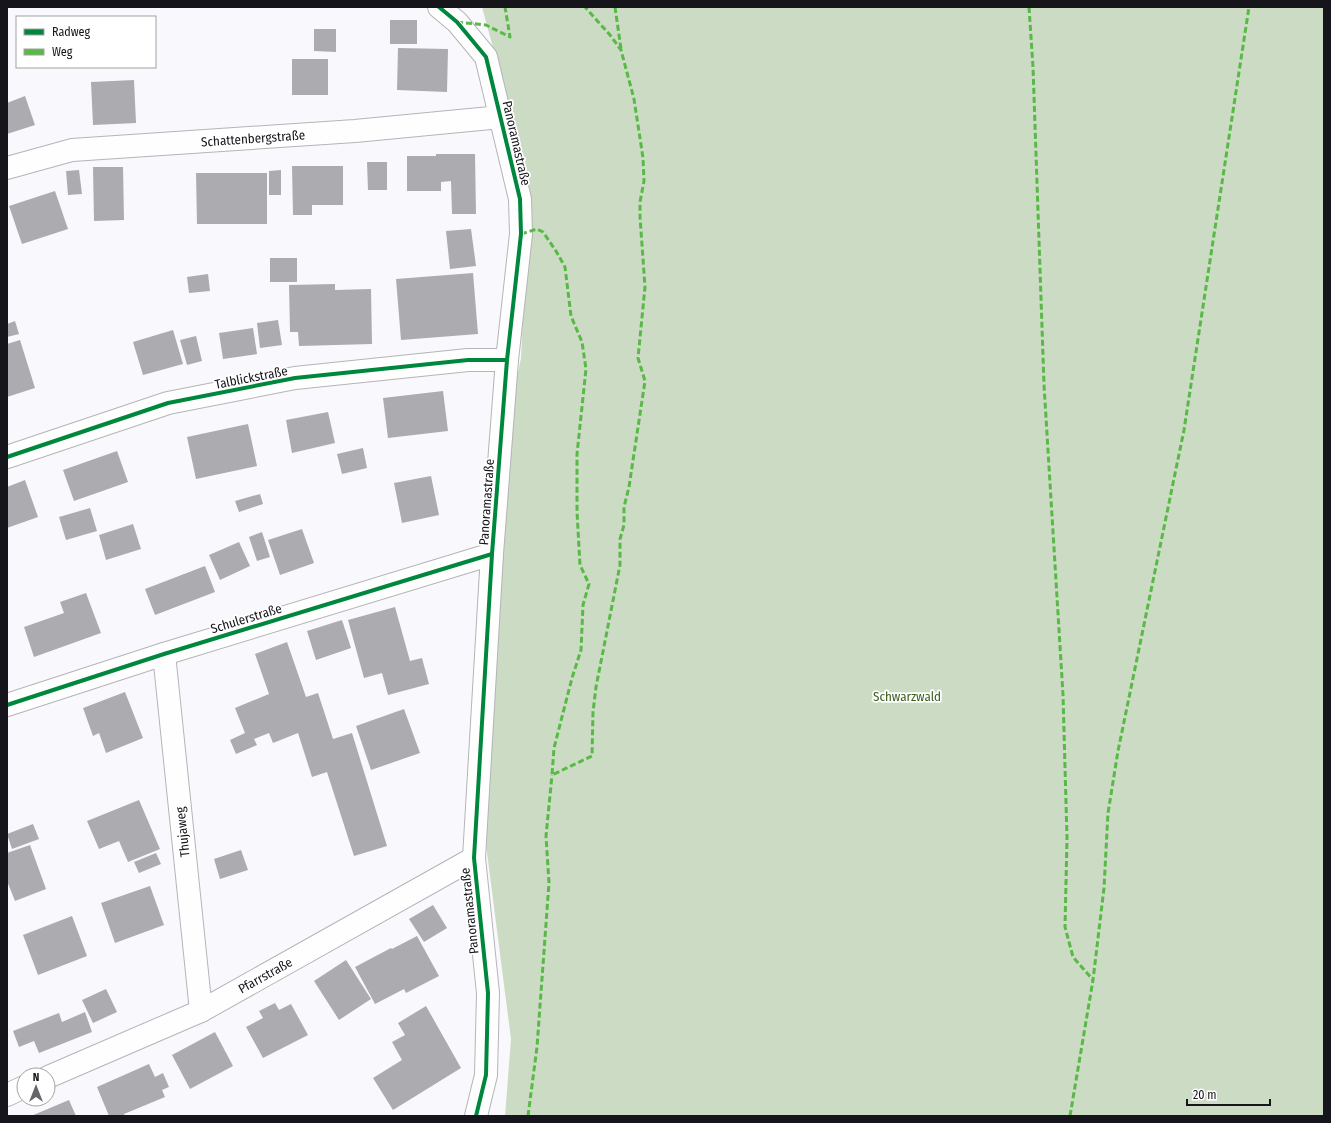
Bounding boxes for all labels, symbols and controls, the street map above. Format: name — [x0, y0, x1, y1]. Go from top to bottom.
legend — [16, 16, 156, 68]
text: Radweg — [52, 25, 91, 39]
text: Weg — [52, 45, 73, 59]
street label: Panoramastraße — [499, 99, 534, 187]
street label: Schattenbergstraße — [201, 127, 306, 150]
street label: Talblickstraße — [213, 363, 289, 392]
street label: Panoramastraße — [476, 458, 497, 546]
street label: Schulerstraße — [209, 601, 283, 636]
park label: Schwarzwald — [873, 689, 941, 704]
street label: Thujaweg — [172, 805, 193, 858]
street label: Panoramastraße — [458, 867, 481, 955]
street label: Pfarrstraße — [236, 954, 295, 996]
north arrow — [16, 1067, 56, 1107]
text: N — [33, 1071, 39, 1084]
scale bar — [1187, 1081, 1270, 1107]
text: 20 m — [1193, 1088, 1217, 1102]

